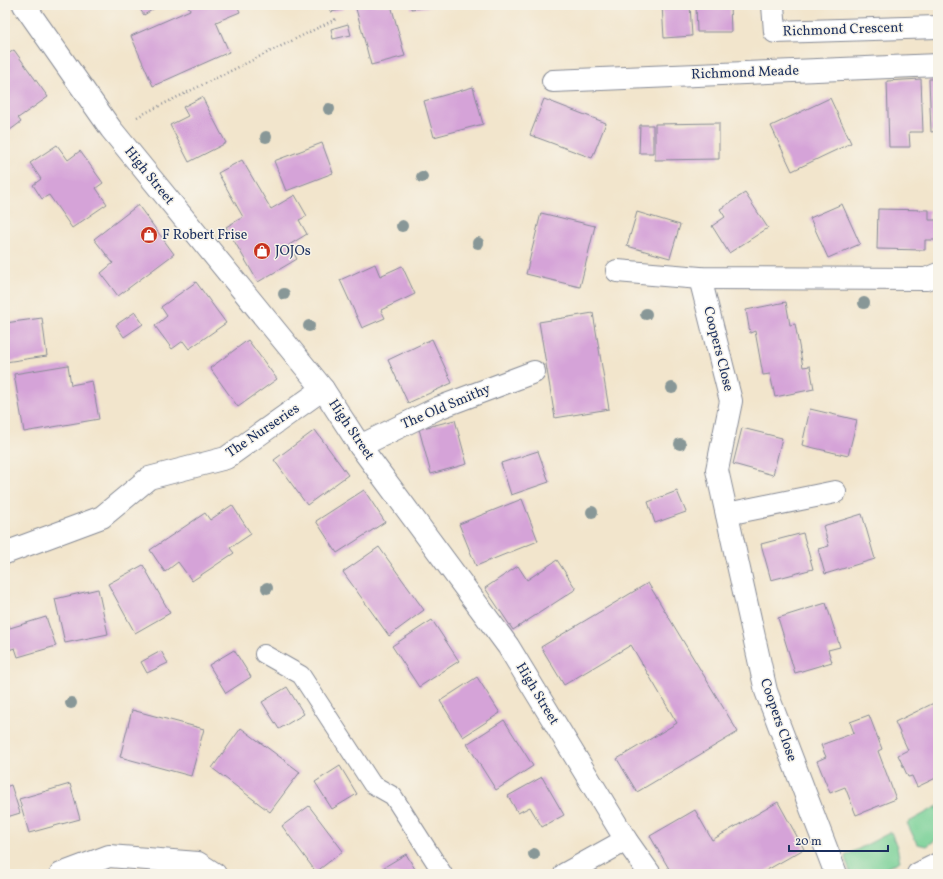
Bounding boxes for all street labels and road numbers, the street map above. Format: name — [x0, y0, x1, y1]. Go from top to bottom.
street label: Richmond Crescent — [782, 18, 904, 42]
street label: Richmond Meade — [691, 62, 800, 84]
street label: High Street — [120, 143, 178, 209]
street label: Coopers Close — [698, 305, 738, 394]
street label: The Old Smithy — [398, 379, 494, 434]
street label: High Street — [324, 396, 378, 464]
street label: The Nurseries — [222, 399, 304, 463]
street label: High Street — [511, 659, 563, 729]
street label: Coopers Close — [755, 676, 801, 764]

